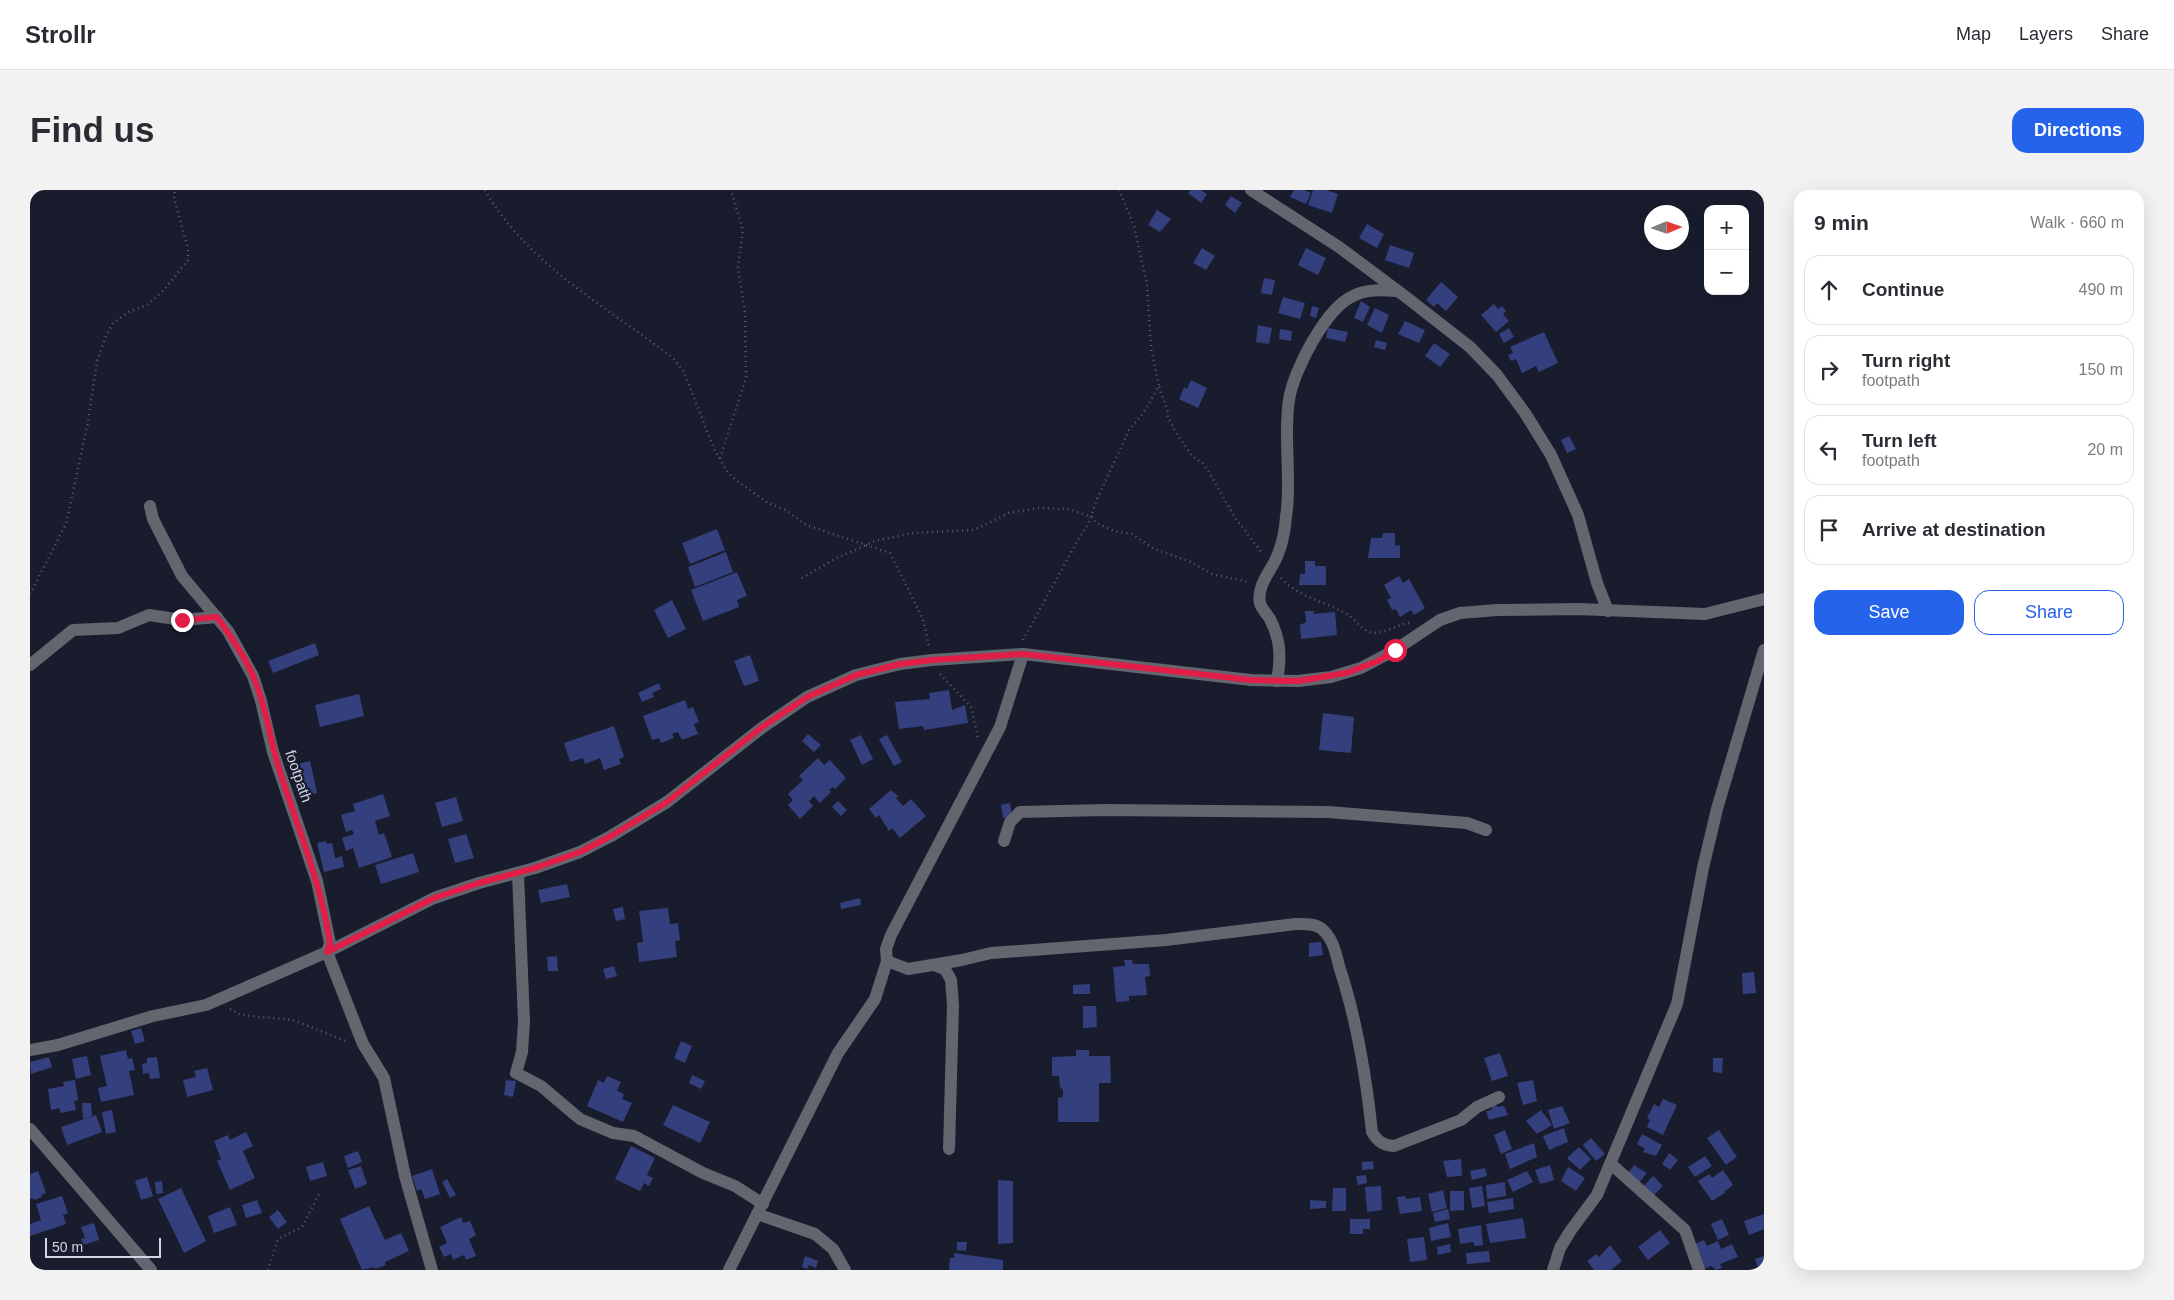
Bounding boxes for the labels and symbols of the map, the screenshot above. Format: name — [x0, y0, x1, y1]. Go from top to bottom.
north arrow — [1644, 205, 1689, 250]
route end — [171, 609, 194, 632]
route start — [1384, 639, 1407, 662]
street label: footpath — [282, 748, 316, 804]
scale bar — [45, 1235, 161, 1258]

